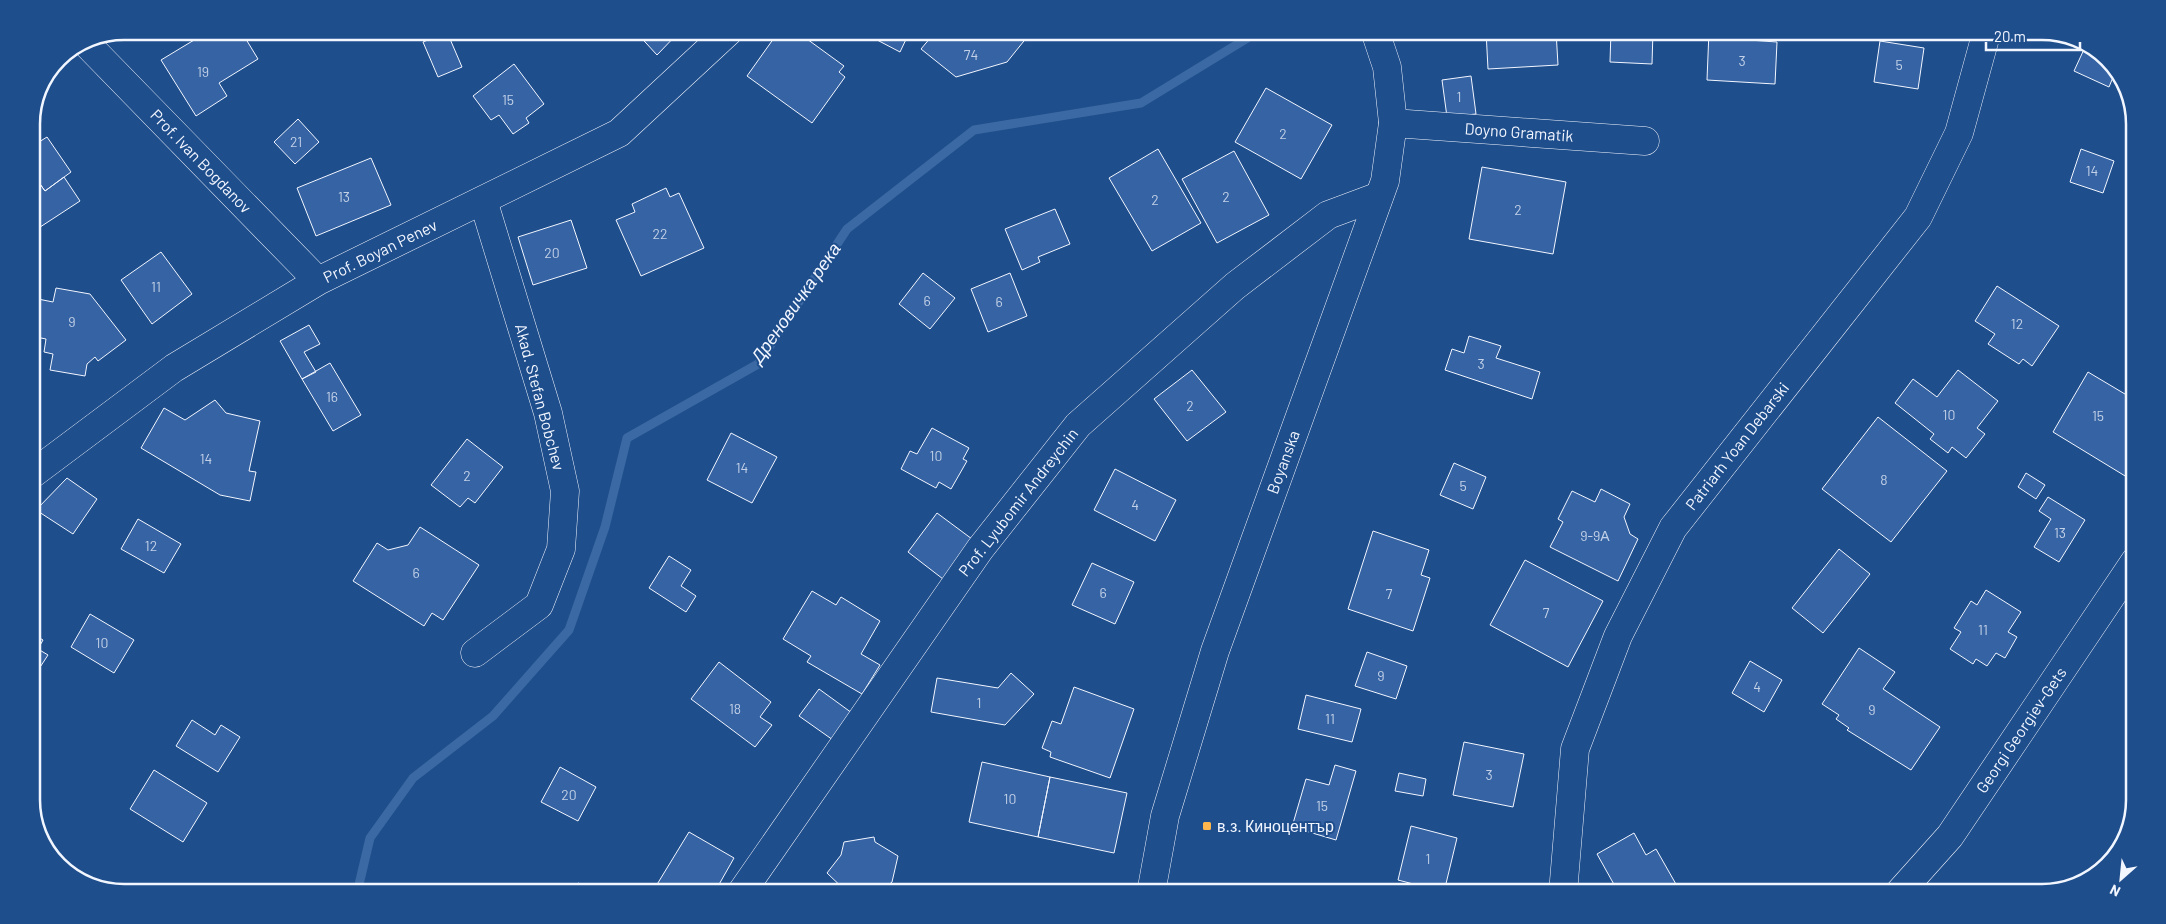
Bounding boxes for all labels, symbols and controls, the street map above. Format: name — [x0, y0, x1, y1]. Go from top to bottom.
scale bar — [1986, 20, 2080, 52]
text: 20 m — [1994, 27, 2026, 45]
house number: 74 — [964, 46, 978, 63]
house number: 3 — [1738, 52, 1746, 69]
house number: 5 — [1895, 56, 1903, 73]
house number: 19 — [197, 63, 209, 80]
house number: 1 — [1457, 88, 1461, 105]
house number: 15 — [502, 91, 514, 108]
street label: Prof. Ivan Bogdanov — [147, 105, 256, 217]
street label: Doyno Gramatik — [1464, 118, 1574, 145]
house number: 2 — [1279, 125, 1287, 142]
house number: 21 — [290, 133, 302, 150]
house number: 14 — [2086, 162, 2098, 179]
house number: 13 — [338, 188, 350, 205]
house number: 2 — [1222, 188, 1230, 205]
house number: 2 — [1151, 191, 1159, 208]
house number: 2 — [1514, 201, 1522, 218]
street label: Prof. Boyan Penev — [320, 215, 440, 286]
house number: 22 — [652, 225, 668, 242]
water label: Дреновичка река — [744, 238, 845, 368]
house number: 20 — [544, 244, 560, 261]
house number: 11 — [151, 278, 161, 295]
house number: 6 — [923, 292, 931, 309]
house number: 6 — [995, 293, 1003, 310]
house number: 9 — [68, 313, 76, 330]
house number: 12 — [2011, 315, 2023, 332]
street label: Akad. Stefan Bobchev — [512, 321, 569, 473]
house number: 3 — [1477, 355, 1485, 372]
street label: Patriarh Yoan Debarski — [1681, 378, 1792, 513]
house number: 16 — [326, 388, 338, 405]
house number: 2 — [1186, 397, 1194, 414]
house number: 10 — [1943, 406, 1955, 423]
house number: 15 — [2092, 407, 2104, 424]
street label: Prof. Lyubomir Andreychin — [954, 424, 1081, 580]
street label: Boyanska — [1262, 427, 1303, 496]
house number: 10 — [930, 447, 942, 464]
house number: 14 — [200, 450, 212, 467]
house number: 14 — [736, 459, 748, 476]
house number: 2 — [463, 467, 471, 484]
house number: 8 — [1880, 471, 1888, 488]
house number: 5 — [1459, 477, 1467, 494]
house number: 4 — [1131, 496, 1139, 513]
house number: 13 — [2054, 524, 2066, 541]
house number: 9-9А — [1580, 527, 1610, 544]
house number: 12 — [145, 537, 157, 554]
house number: 6 — [412, 564, 420, 581]
house number: 6 — [1099, 584, 1107, 601]
house number: 7 — [1386, 585, 1393, 602]
house number: 7 — [1543, 604, 1550, 621]
house number: 11 — [1978, 621, 1988, 638]
house number: 10 — [96, 634, 108, 651]
street label: Georgi Georgiev-Gets — [1971, 663, 2070, 796]
house number: 9 — [1377, 667, 1385, 684]
house number: 4 — [1753, 678, 1761, 695]
house number: 1 — [977, 694, 981, 711]
house number: 18 — [729, 700, 741, 717]
house number: 9 — [1868, 701, 1876, 718]
house number: 11 — [1325, 710, 1335, 727]
house number: 3 — [1485, 766, 1493, 783]
house number: 20 — [561, 786, 577, 803]
house number: 10 — [1004, 790, 1016, 807]
house number: 15 — [1316, 797, 1328, 814]
place label: в.з. Киноцентър — [1217, 816, 1334, 835]
marker: в.з. Киноцентър — [1201, 820, 1213, 832]
house number: 1 — [1426, 850, 1430, 867]
north arrow — [2096, 854, 2146, 904]
text: N — [2107, 881, 2123, 901]

